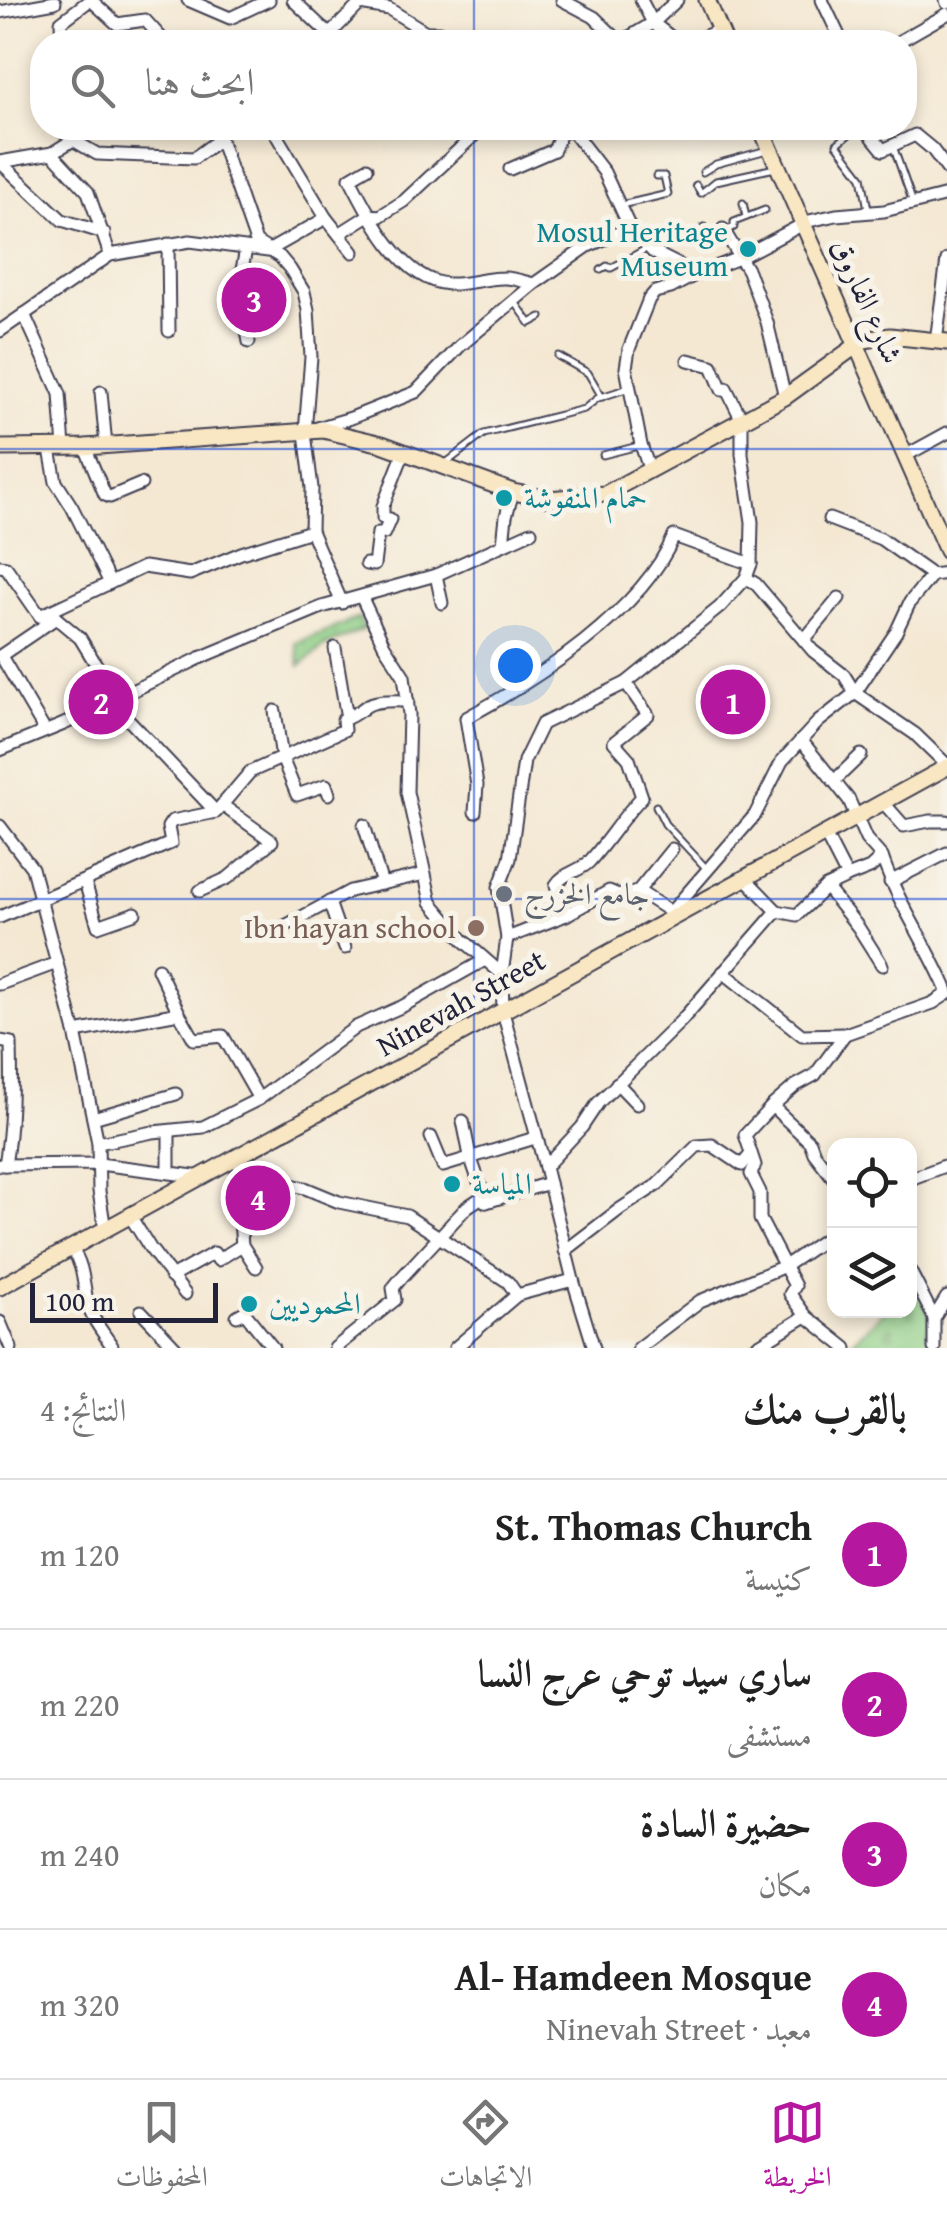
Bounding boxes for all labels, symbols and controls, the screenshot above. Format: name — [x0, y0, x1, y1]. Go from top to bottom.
search box — [30, 30, 917, 140]
text: ابحث هنا — [145, 53, 255, 109]
icon: search — [65, 58, 120, 113]
place label: Mosul Heritage Museum — [536, 209, 728, 287]
street label: شارع الفاروق — [817, 231, 915, 372]
marker: Mosul Heritage Museum — [737, 238, 759, 260]
pin: 3 — [222, 262, 286, 338]
place label: حمام المنفوشة — [524, 475, 648, 524]
marker: حمام المنفوشة — [493, 487, 515, 509]
your location — [490, 640, 541, 691]
pin: 2 — [68, 664, 134, 740]
pin: 1 — [700, 664, 766, 740]
place label: جامع الخزرج — [524, 871, 650, 921]
marker: جامع الخزرج — [493, 883, 515, 905]
place label: Ibn hayan school — [244, 905, 456, 949]
marker: Ibn hayan school — [465, 917, 487, 939]
street label: Ninevah Street — [368, 937, 553, 1067]
map controls — [827, 1138, 917, 1318]
button: locate — [827, 1138, 917, 1228]
pin: 4 — [226, 1160, 290, 1236]
place label: المياسة — [472, 1161, 532, 1205]
marker: المياسة — [441, 1173, 463, 1195]
button: layers — [827, 1228, 917, 1318]
scale bar — [30, 1278, 218, 1322]
text: 100 m — [45, 1280, 114, 1321]
place label: المحموديين — [269, 1281, 361, 1325]
marker: المحموديين — [238, 1293, 260, 1315]
text: بالقرب منك — [743, 1377, 907, 1438]
text: النتائج: 4 — [40, 1386, 126, 1433]
text: St. Thomas Church — [495, 1498, 812, 1554]
text: 120 m — [40, 1531, 119, 1578]
text: 1 — [866, 1531, 883, 1578]
text: كنيسة — [745, 1555, 812, 1602]
text: ساري سيد توحي عرج النسا — [478, 1644, 812, 1700]
text: 220 m — [40, 1681, 119, 1728]
text: 2 — [866, 1681, 883, 1728]
text: مستشفى — [727, 1711, 812, 1758]
text: حضيرة السادة — [640, 1794, 812, 1850]
text: 240 m — [40, 1831, 119, 1878]
text: 3 — [866, 1831, 883, 1878]
text: مكان — [758, 1861, 812, 1908]
text: Al- Hamdeen Mosque — [455, 1948, 812, 2004]
text: 320 m — [40, 1981, 119, 2028]
text: 4 — [866, 1981, 883, 2028]
text: معبد · Ninevah Street — [546, 2005, 812, 2052]
tab: المحفوظات — [116, 2095, 208, 2204]
tab: الاتجاهات — [439, 2095, 532, 2204]
tab: الخريطة — [763, 2095, 831, 2204]

